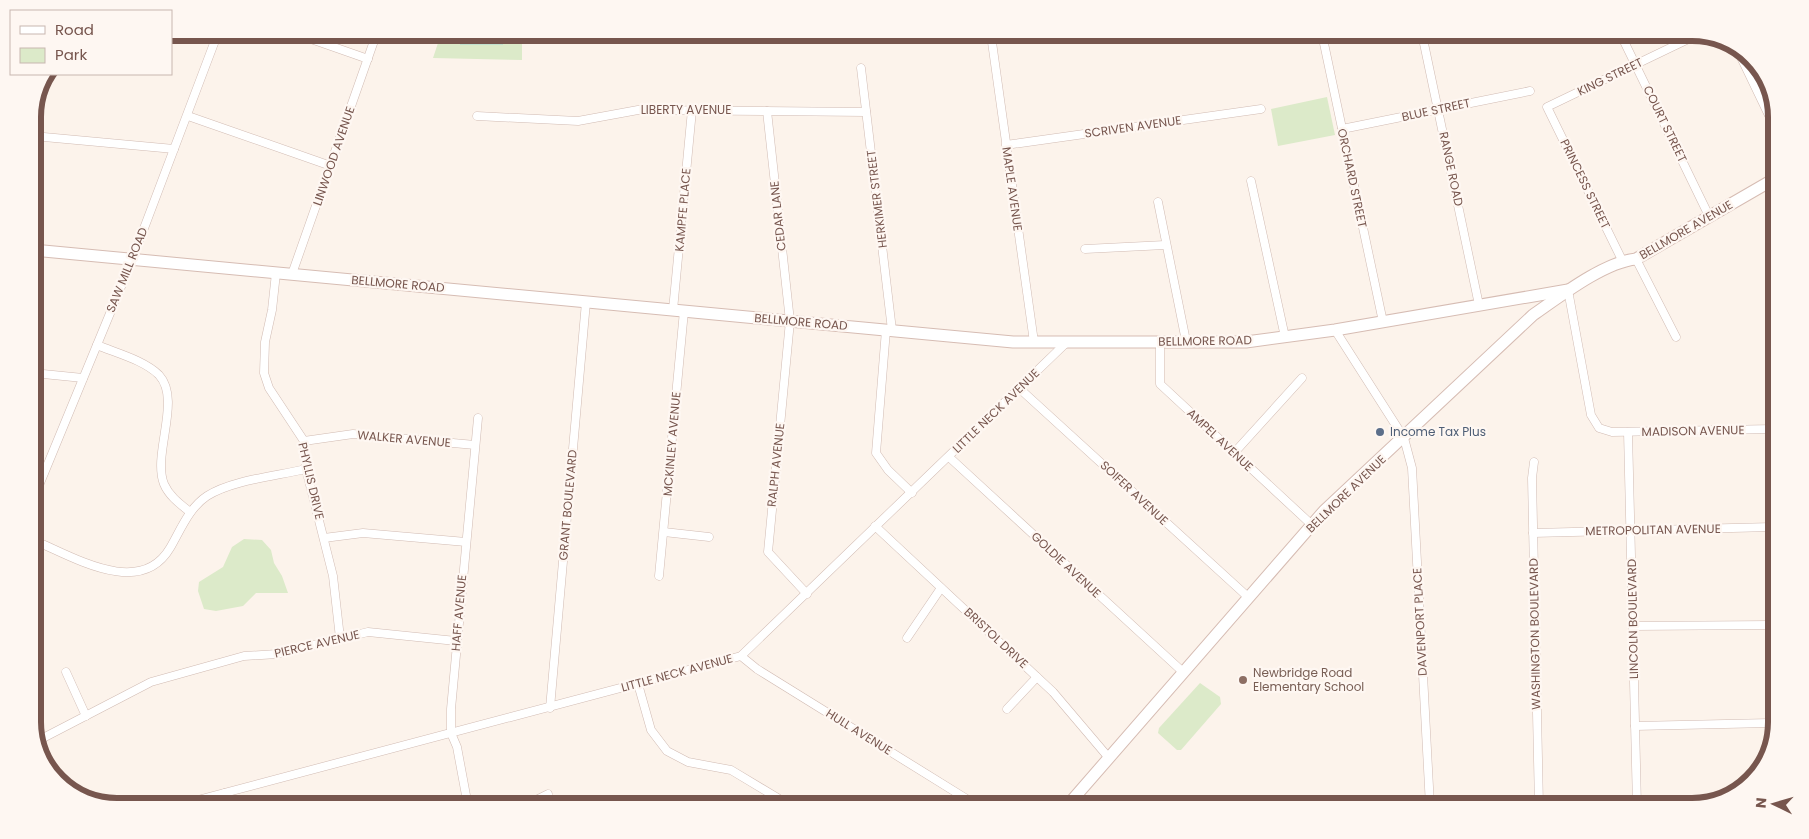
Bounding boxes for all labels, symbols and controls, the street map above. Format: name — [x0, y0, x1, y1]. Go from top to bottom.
legend — [10, 10, 172, 75]
text: Road — [55, 19, 94, 40]
text: Park — [55, 44, 87, 65]
street label: KING STREET — [1574, 53, 1646, 100]
street label: COURT STREET — [1640, 83, 1692, 165]
street label: BLUE STREET — [1400, 94, 1472, 125]
street label: LIBERTY AVENUE — [641, 101, 731, 118]
street label: LINWOOD AVENUE — [309, 104, 358, 208]
street label: SCRIVEN AVENUE — [1083, 111, 1182, 142]
street label: ORCHARD STREET — [1334, 127, 1371, 230]
street label: RANGE ROAD — [1435, 130, 1468, 208]
street label: PRINCESS STREET — [1556, 136, 1615, 232]
street label: MAPLE AVENUE — [998, 146, 1027, 232]
street label: HERKIMER STREET — [862, 149, 891, 249]
street label: KAMPFE PLACE — [670, 168, 695, 252]
street label: CEDAR LANE — [765, 180, 790, 252]
street label: BELLMORE AVENUE — [1636, 196, 1736, 263]
street label: SAW MILL ROAD — [102, 225, 151, 315]
street label: BELLMORE ROAD — [351, 271, 445, 296]
street label: BELLMORE ROAD — [754, 309, 848, 334]
street label: BELLMORE ROAD — [1158, 331, 1252, 350]
street label: LITTLE NECK AVENUE — [948, 365, 1043, 457]
street label: MCKINLEY AVENUE — [658, 391, 685, 497]
street label: AMPEL AVENUE — [1183, 404, 1257, 475]
street label: MADISON AVENUE — [1641, 421, 1745, 440]
street label: RALPH AVENUE — [763, 422, 788, 508]
place label: Income Tax Plus — [1390, 423, 1486, 440]
street label: WALKER AVENUE — [357, 426, 452, 451]
marker: Income Tax Plus — [1374, 426, 1386, 438]
street label: PHYLLIS DRIVE — [294, 441, 329, 521]
street label: GRANT BOULEVARD — [554, 449, 581, 561]
street label: BELLMORE AVENUE — [1302, 451, 1389, 536]
street label: SOIFER AVENUE — [1097, 457, 1172, 529]
street label: METROPOLITAN AVENUE — [1585, 520, 1721, 539]
street label: GOLDIE AVENUE — [1028, 528, 1105, 601]
street label: WASHINGTON BOULEVARD — [1525, 558, 1544, 710]
street label: LINCOLN BOULEVARD — [1623, 559, 1642, 679]
street label: DAVENPORT PLACE — [1408, 568, 1431, 677]
street label: HAFF AVENUE — [447, 574, 470, 652]
street label: BRISTOL DRIVE — [961, 603, 1032, 672]
street label: PIERCE AVENUE — [273, 625, 361, 662]
street label: LITTLE NECK AVENUE — [619, 649, 735, 696]
place label: Newbridge Road Elementary School — [1253, 664, 1364, 695]
marker: Newbridge Road Elementary School — [1237, 674, 1249, 686]
street label: HULL AVENUE — [823, 704, 896, 759]
north arrow — [1749, 779, 1799, 829]
text: N — [1751, 797, 1771, 809]

